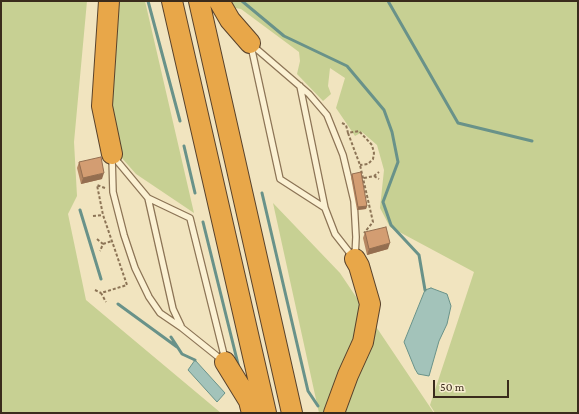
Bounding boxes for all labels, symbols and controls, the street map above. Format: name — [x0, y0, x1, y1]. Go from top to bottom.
scale bar — [435, 372, 511, 398]
text: 50 m — [440, 380, 464, 394]

